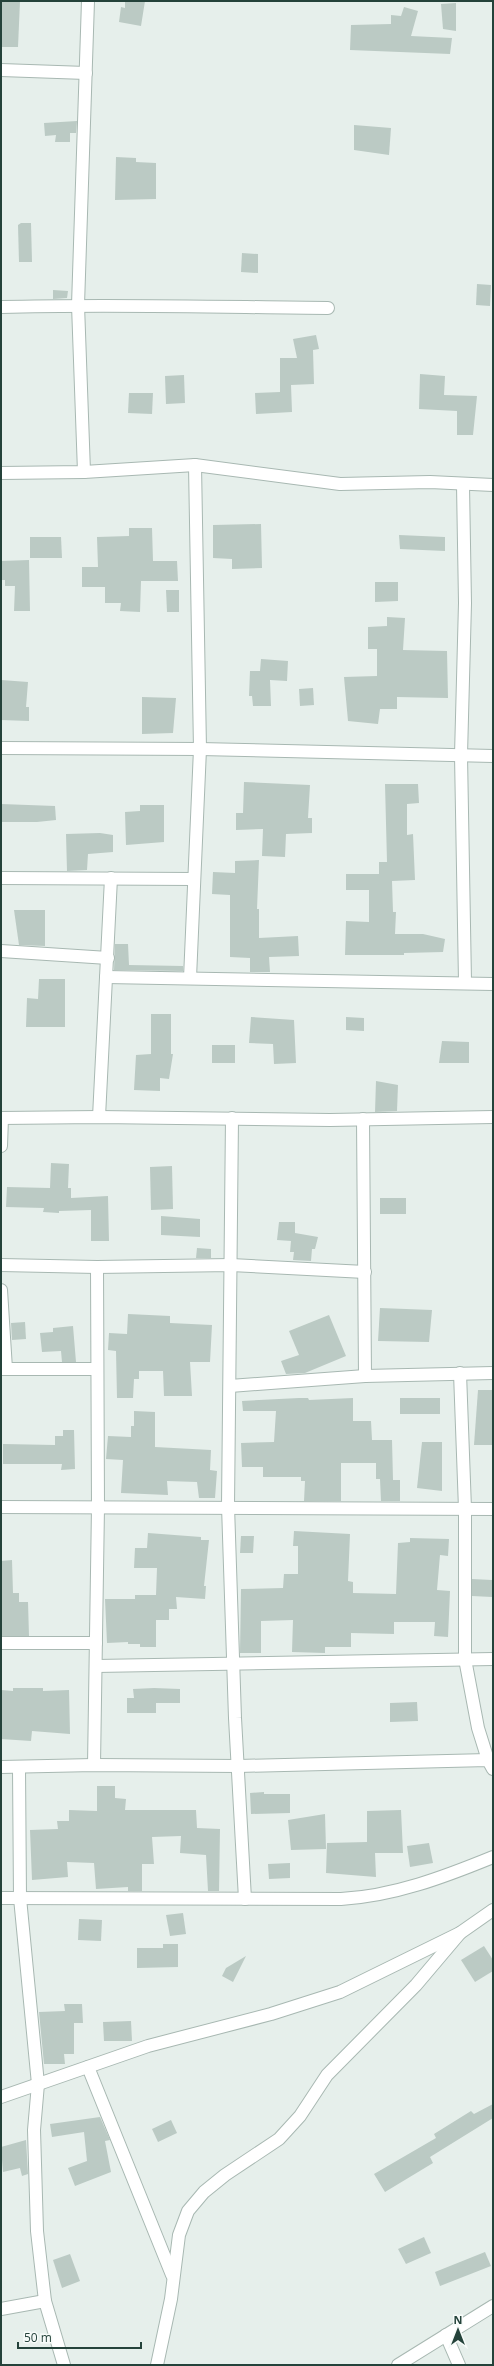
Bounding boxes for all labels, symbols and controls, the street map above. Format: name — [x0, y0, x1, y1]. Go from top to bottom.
north arrow — [438, 2310, 478, 2350]
text: N — [454, 2312, 462, 2327]
scale bar — [18, 2324, 141, 2350]
text: 50 m — [24, 2329, 52, 2346]

